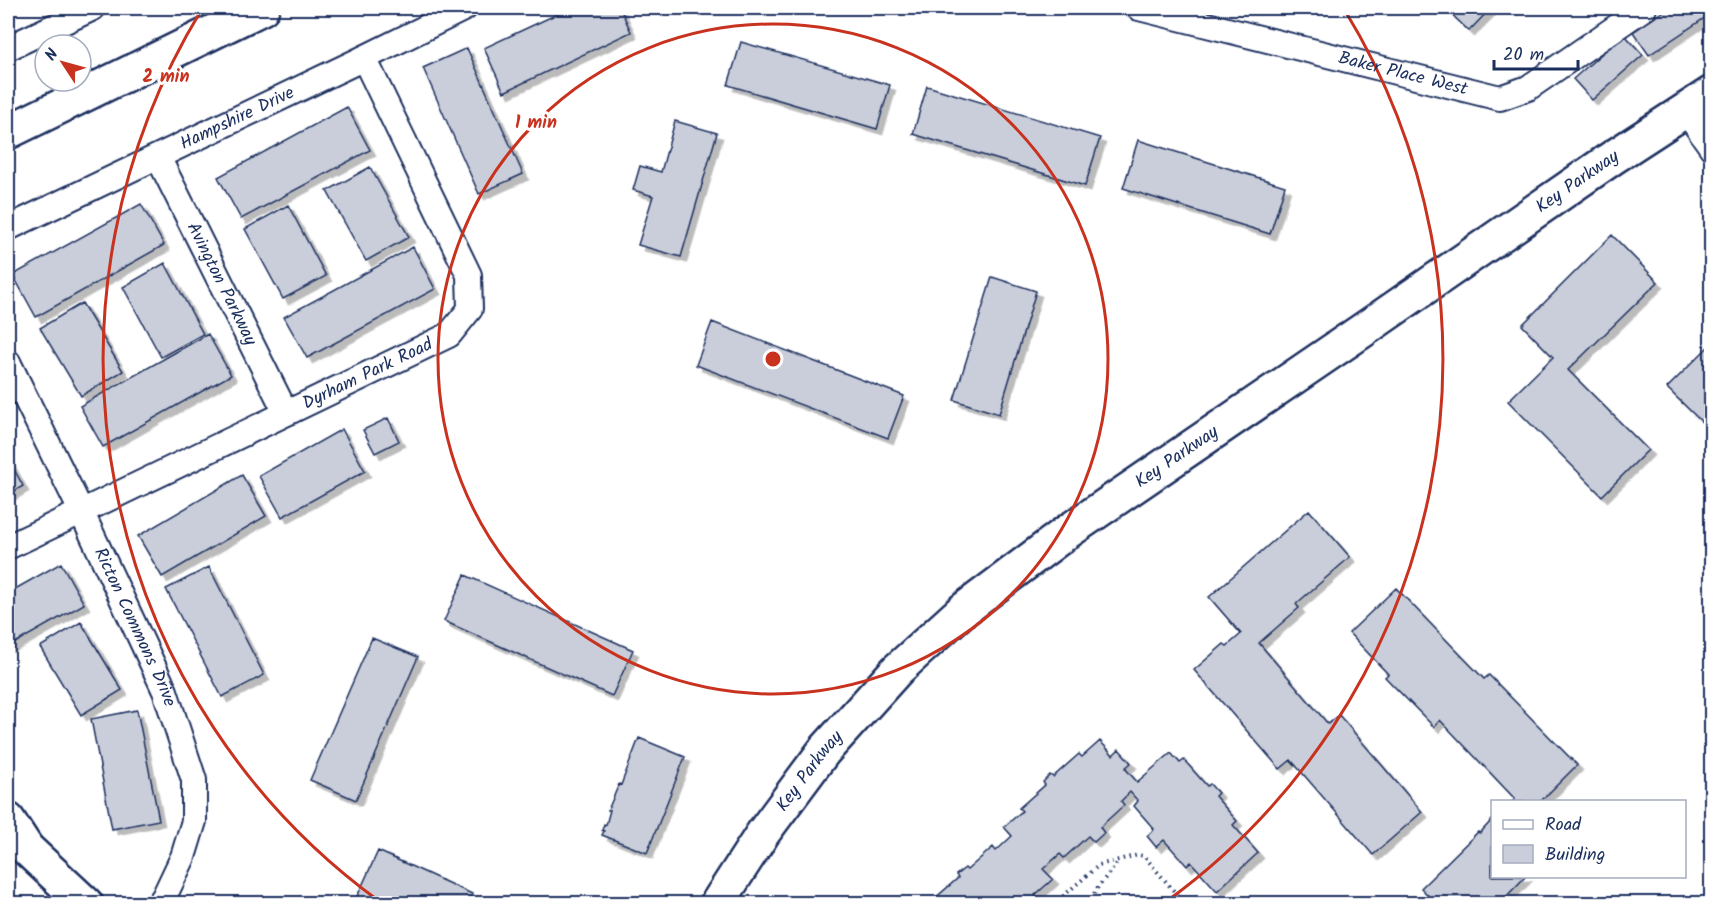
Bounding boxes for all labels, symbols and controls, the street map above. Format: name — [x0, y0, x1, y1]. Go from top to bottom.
north arrow — [33, 33, 93, 93]
scale bar — [1494, 33, 1578, 71]
text: 20 m — [1503, 41, 1544, 70]
text: N — [39, 44, 65, 67]
street label: Baker Place West — [1335, 44, 1472, 104]
text: 2 min — [143, 63, 189, 92]
street label: Hampshire Drive — [175, 79, 299, 158]
text: 1 min — [515, 109, 557, 138]
street label: Key Parkway — [1530, 142, 1625, 221]
street label: Avington Parkway — [178, 217, 265, 351]
street label: Dyrham Park Road — [297, 330, 439, 418]
centre of rings — [763, 349, 783, 369]
street label: Key Parkway — [1129, 418, 1225, 496]
street label: Ricton Commons Drive — [86, 543, 184, 710]
street label: Key Parkway — [769, 724, 851, 818]
legend — [1491, 800, 1686, 878]
text: Road — [1545, 811, 1582, 840]
text: Building — [1545, 841, 1605, 870]

